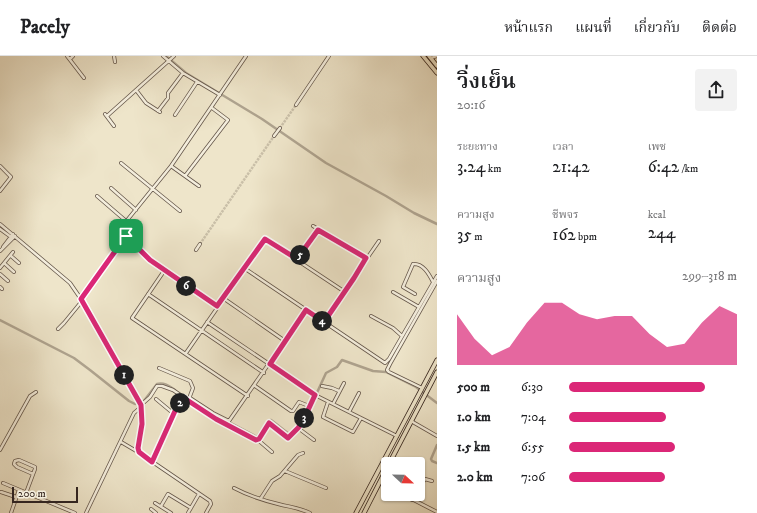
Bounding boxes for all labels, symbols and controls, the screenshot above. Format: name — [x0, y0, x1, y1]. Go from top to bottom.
text: Pacely — [20, 16, 70, 39]
text: หน้าแรก — [504, 19, 553, 37]
text: แผนที่ — [575, 19, 612, 37]
text: เกี่ยวกับ — [634, 19, 680, 37]
text: ติดต่อ — [702, 19, 737, 37]
text: วิ่งเย็น — [457, 68, 516, 95]
button: share — [695, 69, 737, 111]
text: 20:16 — [457, 97, 485, 113]
text: ระยะทาง — [457, 140, 498, 154]
text: เวลา — [552, 140, 574, 154]
text: เพซ — [648, 140, 666, 154]
text: 3.24 — [457, 156, 486, 178]
text: 21:42 — [552, 156, 590, 178]
text: 6:42 — [648, 156, 679, 178]
text: km — [486, 162, 502, 176]
text: /km — [679, 162, 698, 176]
text: ความสูง — [457, 208, 495, 222]
text: ชีพจร — [552, 208, 578, 222]
text: kcal — [648, 208, 666, 222]
pin — [109, 219, 143, 253]
text: 244 — [648, 222, 676, 244]
text: 35 — [457, 224, 472, 246]
text: 162 — [552, 224, 576, 246]
icon: arrive — [115, 225, 137, 247]
text: m — [472, 230, 482, 244]
text: bpm — [576, 230, 597, 244]
pin: 5 — [290, 245, 310, 265]
text: 5 — [297, 248, 303, 262]
text: 299–318 m — [682, 268, 737, 284]
text: ความสูง — [457, 270, 501, 286]
pin: 6 — [176, 276, 196, 296]
text: 6 — [183, 279, 189, 293]
pin: 4 — [312, 311, 332, 331]
text: 4 — [319, 314, 325, 328]
pin: 1 — [114, 365, 134, 385]
text: 1 — [122, 368, 126, 382]
text: 500 m — [457, 379, 490, 395]
text: 6:30 — [521, 379, 543, 395]
pin: 2 — [170, 393, 190, 413]
text: 2 — [177, 396, 183, 410]
pin: 3 — [294, 408, 314, 428]
text: 1.0 km — [457, 409, 491, 425]
text: 7:04 — [521, 409, 546, 425]
text: 3 — [302, 411, 306, 425]
text: 1.5 km — [457, 439, 490, 455]
text: 6:55 — [521, 439, 544, 455]
north arrow — [381, 457, 425, 501]
map controls — [381, 457, 425, 501]
text: 2.0 km — [457, 469, 493, 485]
text: 7:06 — [521, 469, 545, 485]
scale bar — [12, 485, 78, 504]
text: 200 m — [18, 487, 46, 501]

